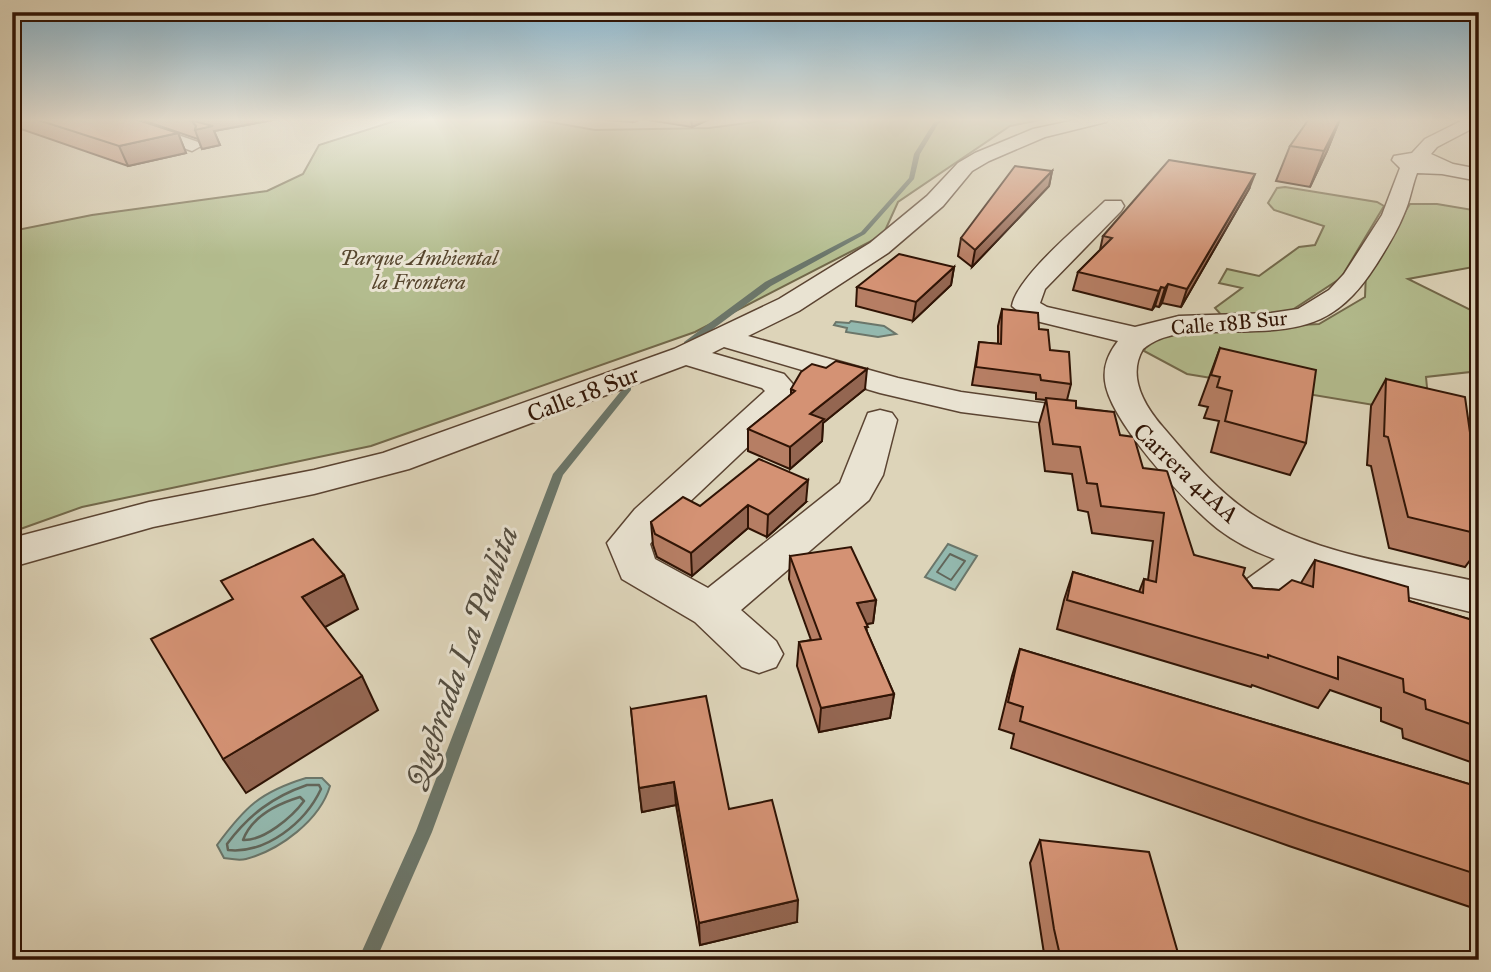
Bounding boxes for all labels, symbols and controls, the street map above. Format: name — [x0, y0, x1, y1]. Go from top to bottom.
park label: Parque Ambiental la Frontera — [340, 245, 500, 295]
street label: Calle 18B Sur — [1170, 305, 1288, 341]
street label: Calle 18 Sur — [523, 359, 643, 429]
street label: Carrera 41AA — [1127, 416, 1245, 530]
water label: Quebrada La Paulita — [395, 521, 527, 795]

